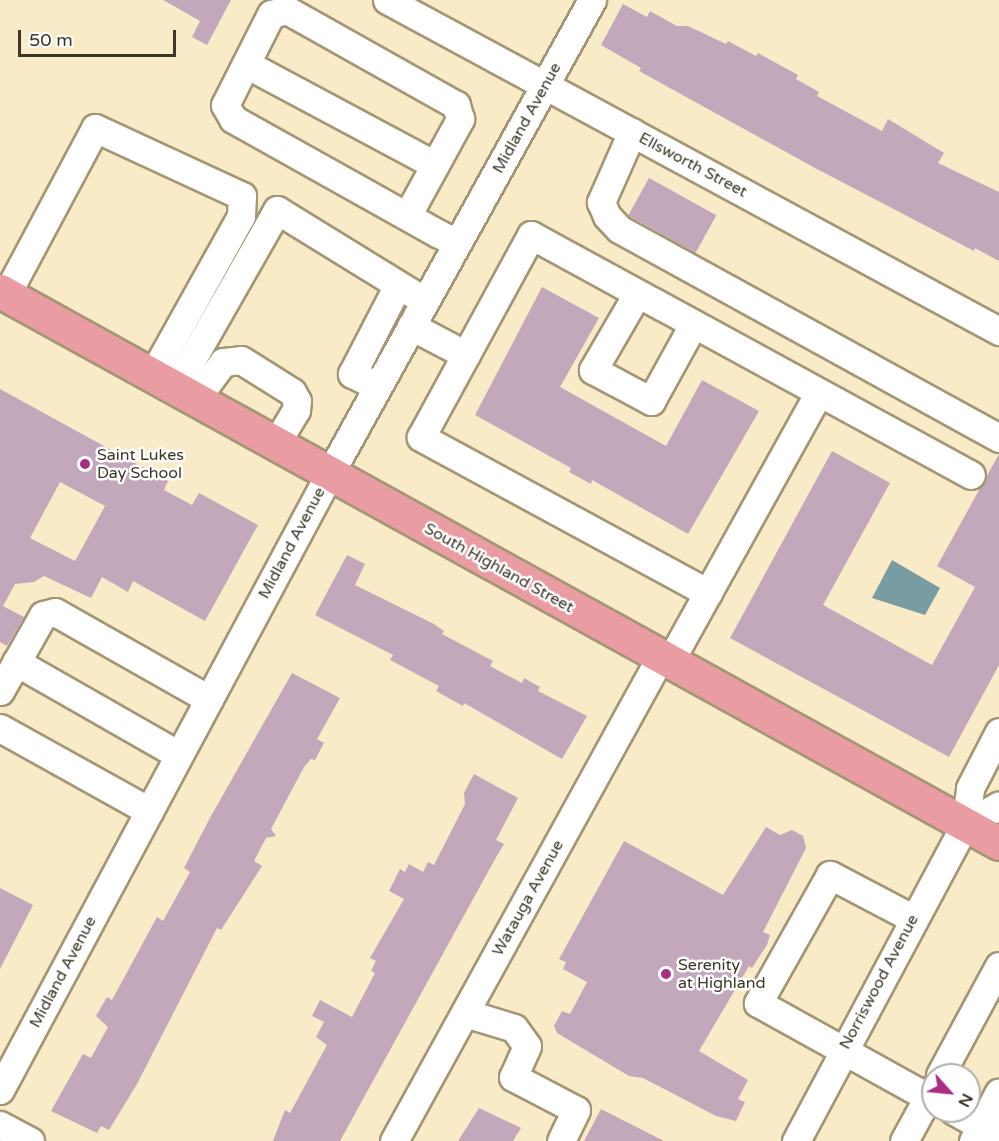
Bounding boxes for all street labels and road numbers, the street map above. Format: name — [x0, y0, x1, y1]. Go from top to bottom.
street label: Midland Avenue — [489, 59, 565, 177]
street label: Ellsworth Street — [636, 128, 750, 202]
street label: Midland Avenue — [255, 484, 329, 602]
street label: South Highland Street — [421, 519, 577, 617]
street label: Watauga Avenue — [488, 837, 568, 959]
street label: Norriswood Avenue — [835, 911, 923, 1053]
street label: Midland Avenue — [26, 913, 100, 1031]

